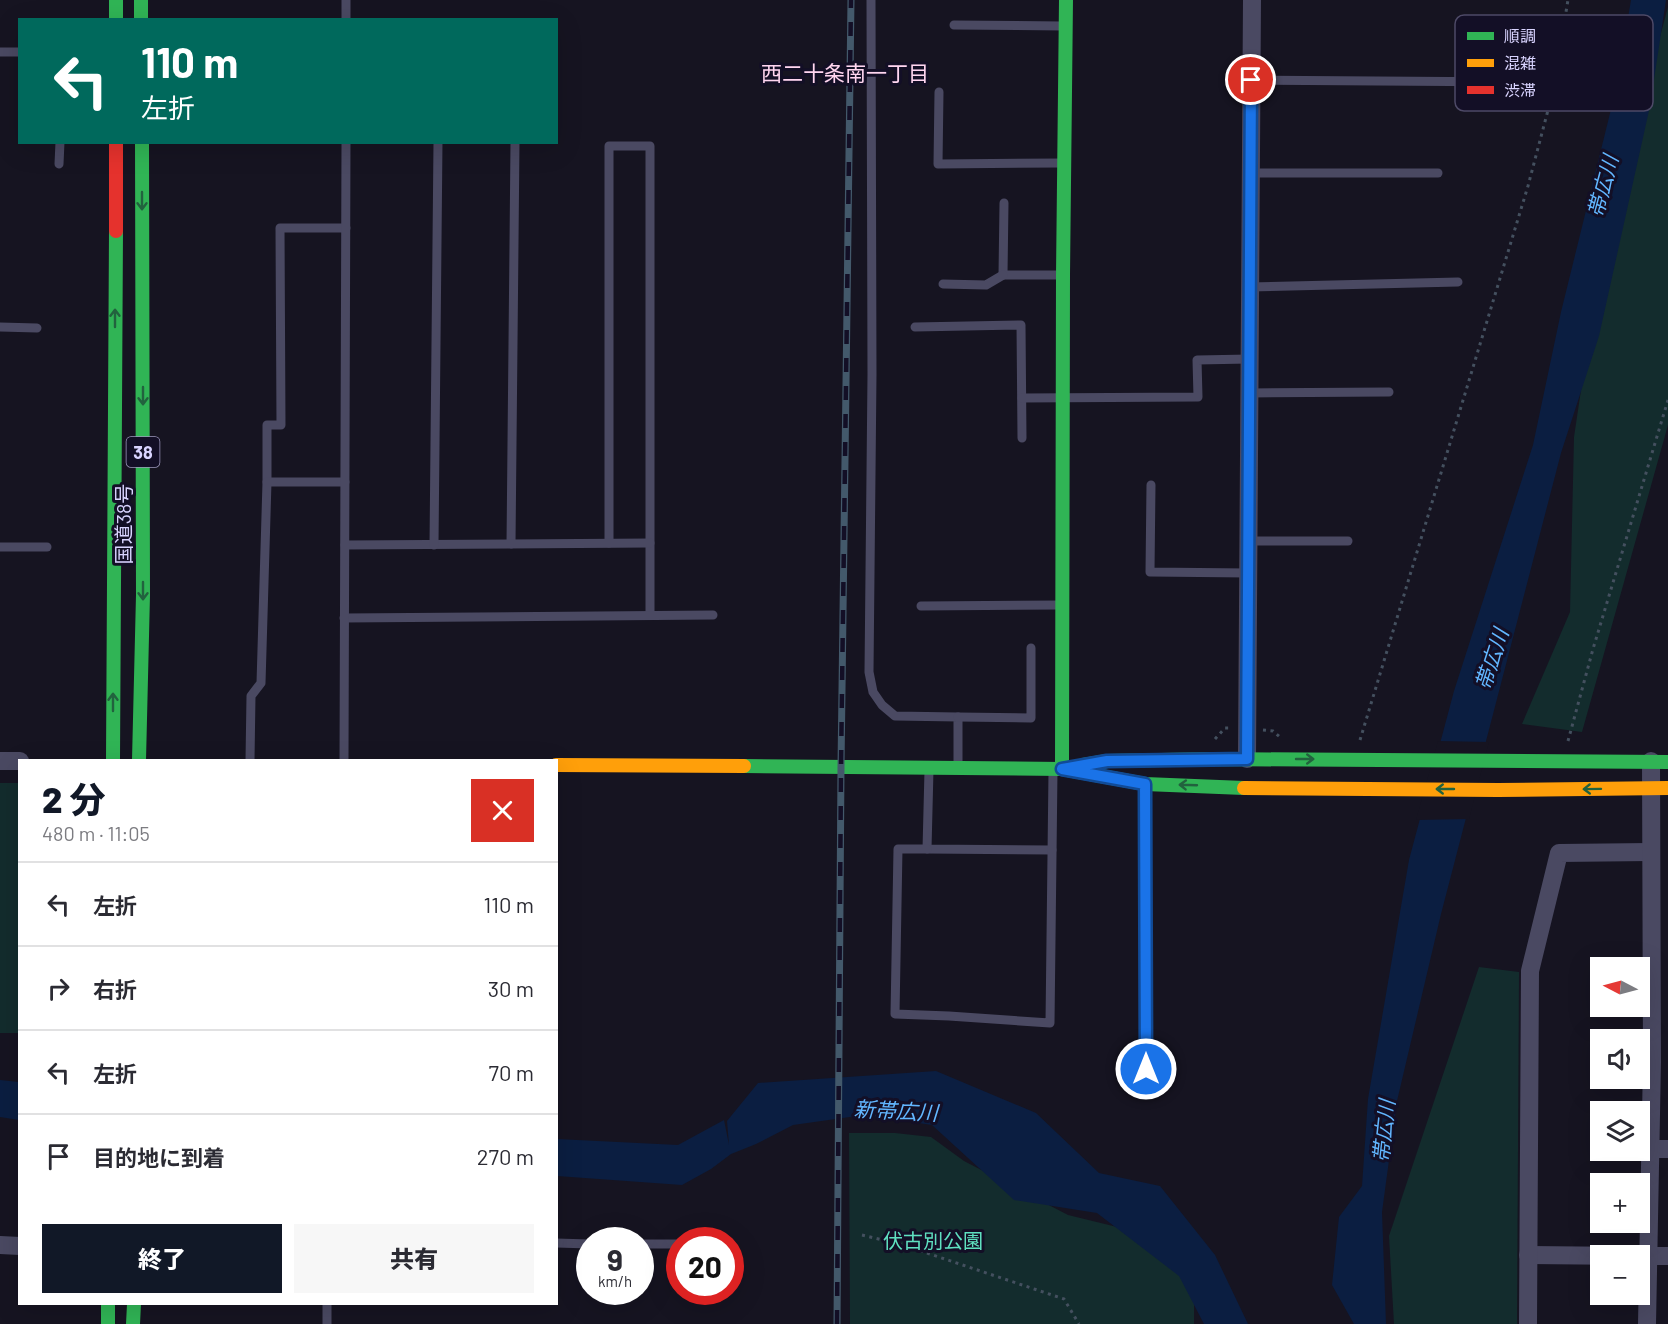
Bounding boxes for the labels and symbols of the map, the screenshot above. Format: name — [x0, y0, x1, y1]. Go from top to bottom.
legend — [1455, 15, 1653, 111]
text: 順調 — [1504, 26, 1536, 45]
text: 混雑 — [1504, 53, 1536, 72]
pin — [1225, 54, 1276, 105]
district label: 西二十条南一丁目 — [761, 60, 929, 85]
text: 渋滞 — [1504, 80, 1536, 99]
water label: 帯広川 — [1582, 150, 1623, 220]
one-way arrow — [136, 190, 148, 210]
one-way arrow — [109, 309, 121, 329]
one-way arrow — [137, 385, 148, 405]
road number: 38 — [126, 437, 160, 467]
street label: 国道38号 — [111, 484, 135, 564]
one-way arrow — [137, 580, 149, 600]
water label: 帯広川 — [1469, 623, 1513, 693]
one-way arrow — [107, 693, 119, 713]
one-way arrow — [1295, 753, 1315, 765]
one-way arrow — [1179, 780, 1199, 791]
one-way arrow — [1436, 783, 1456, 795]
one-way arrow — [1583, 783, 1603, 795]
north arrow — [1590, 957, 1650, 1017]
position arrow — [1114, 1037, 1178, 1101]
water label: 新帯広川 — [853, 1095, 941, 1125]
water label: 帯広川 — [1367, 1096, 1399, 1164]
speed limit sign: 20 — [666, 1227, 744, 1305]
park label: 伏古別公園 — [883, 1228, 983, 1252]

